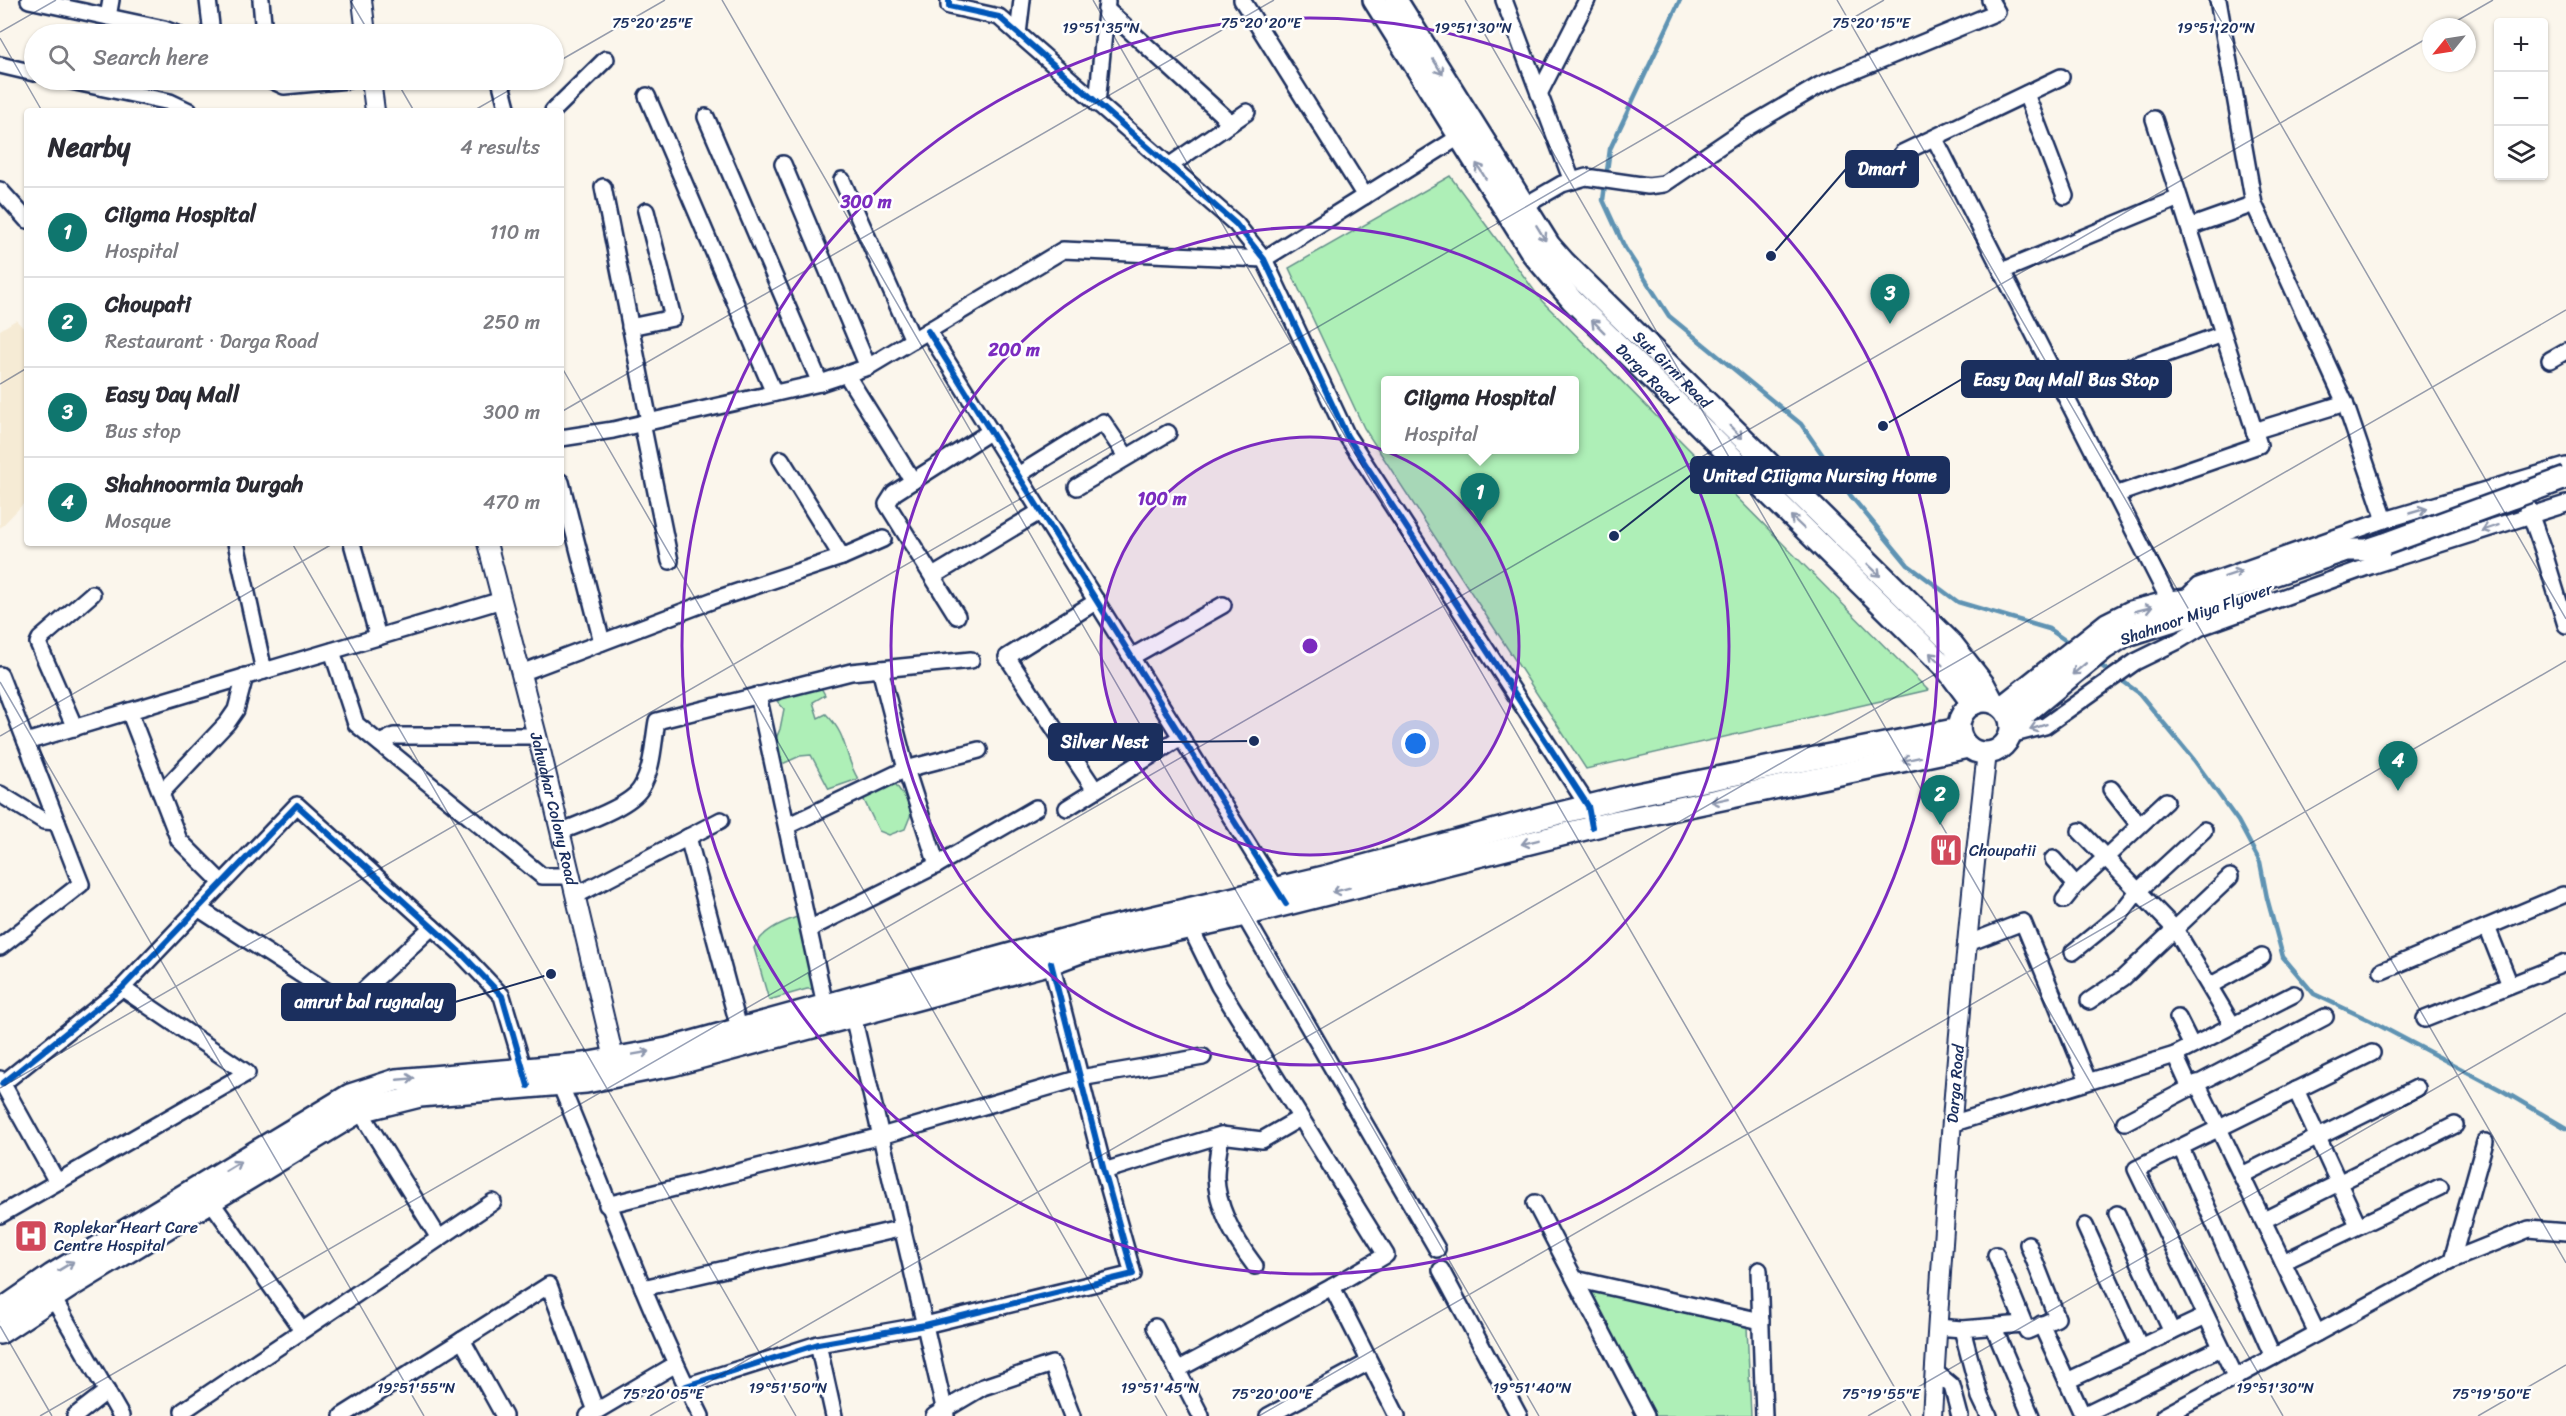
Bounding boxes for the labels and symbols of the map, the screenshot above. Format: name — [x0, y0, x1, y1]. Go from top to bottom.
text: 75°20'25"E — [612, 10, 694, 36]
text: 75°20'20"E — [1221, 10, 1303, 36]
text: 75°20'15"E — [1832, 10, 1912, 36]
text: 19°51'35"N — [1062, 15, 1140, 41]
text: 19°51'30"N — [1434, 15, 1512, 41]
text: 19°51'20"N — [2177, 15, 2256, 41]
north arrow — [2422, 18, 2476, 72]
one-way arrow — [1433, 58, 1445, 75]
callout: Dmart — [1846, 151, 1918, 187]
text: Dmart — [1858, 153, 1908, 185]
one-way arrow — [1475, 163, 1487, 180]
text: 300 m — [839, 186, 892, 218]
one-way arrow — [1536, 224, 1548, 241]
pin: 3 — [1870, 274, 1910, 324]
one-way arrow — [1591, 319, 1606, 334]
street label: Sut Girni Road — [1626, 323, 1720, 416]
text: 200 m — [987, 334, 1040, 366]
street label: Darga Road — [1609, 336, 1686, 413]
callout: Easy Day Mall Bus Stop — [1962, 361, 2171, 397]
text: Easy Day Mall Bus Stop — [1973, 364, 2159, 396]
one-way arrow — [1728, 425, 1743, 440]
callout: United CIiigma Nursing Home — [1691, 457, 1949, 493]
text: United CIiigma Nursing Home — [1703, 460, 1937, 492]
pin: 1 — [1460, 474, 1500, 523]
text: 100 m — [1138, 483, 1187, 515]
one-way arrow — [2408, 505, 2427, 516]
one-way arrow — [1789, 515, 1804, 530]
one-way arrow — [2481, 523, 2500, 534]
one-way arrow — [1867, 562, 1882, 577]
one-way arrow — [2223, 567, 2242, 578]
street label: Shahnoor Miya Flyover — [2116, 574, 2278, 654]
one-way arrow — [2134, 602, 2153, 614]
centre of rings — [1300, 636, 1320, 656]
one-way arrow — [1929, 651, 1944, 666]
one-way arrow — [2071, 663, 2087, 676]
one-way arrow — [2029, 723, 2048, 734]
callout: Silver Nest — [1049, 724, 1162, 760]
text: Silver Nest — [1060, 726, 1149, 758]
street label: Jahwahar Colony Road — [522, 728, 587, 889]
your location — [1401, 729, 1430, 758]
pin: 4 — [2378, 742, 2418, 791]
one-way arrow — [1902, 754, 1922, 765]
pin: 2 — [1920, 776, 1960, 825]
one-way arrow — [1711, 795, 1731, 806]
restaurant icon: Choupatii — [1928, 832, 1964, 868]
place label: Choupatii — [1969, 836, 2036, 865]
one-way arrow — [1521, 837, 1540, 848]
one-way arrow — [1332, 884, 1351, 896]
callout: amrut bal rugnalay — [282, 984, 455, 1020]
text: amrut bal rugnalay — [294, 986, 444, 1018]
street label: Darga Road — [1937, 1042, 1972, 1124]
one-way arrow — [631, 1047, 651, 1058]
one-way arrow — [395, 1073, 415, 1084]
one-way arrow — [224, 1159, 241, 1171]
place label: Roplekar Heart Care Centre Hospital — [54, 1213, 198, 1260]
hospital icon: Roplekar Heart Care Centre Hospital — [13, 1218, 49, 1254]
one-way arrow — [57, 1260, 74, 1272]
text: 19°51'55"N — [377, 1375, 456, 1401]
text: 19°51'50"N — [749, 1375, 828, 1401]
text: 19°51'45"N — [1121, 1375, 1200, 1401]
text: 19°51'40"N — [1493, 1375, 1572, 1401]
text: 19°51'30"N — [2236, 1375, 2314, 1401]
text: 75°20'05"E — [622, 1381, 705, 1407]
text: 75°20'00"E — [1231, 1381, 1314, 1407]
text: 75°19'55"E — [1842, 1381, 1922, 1407]
text: 75°19'50"E — [2452, 1381, 2532, 1407]

